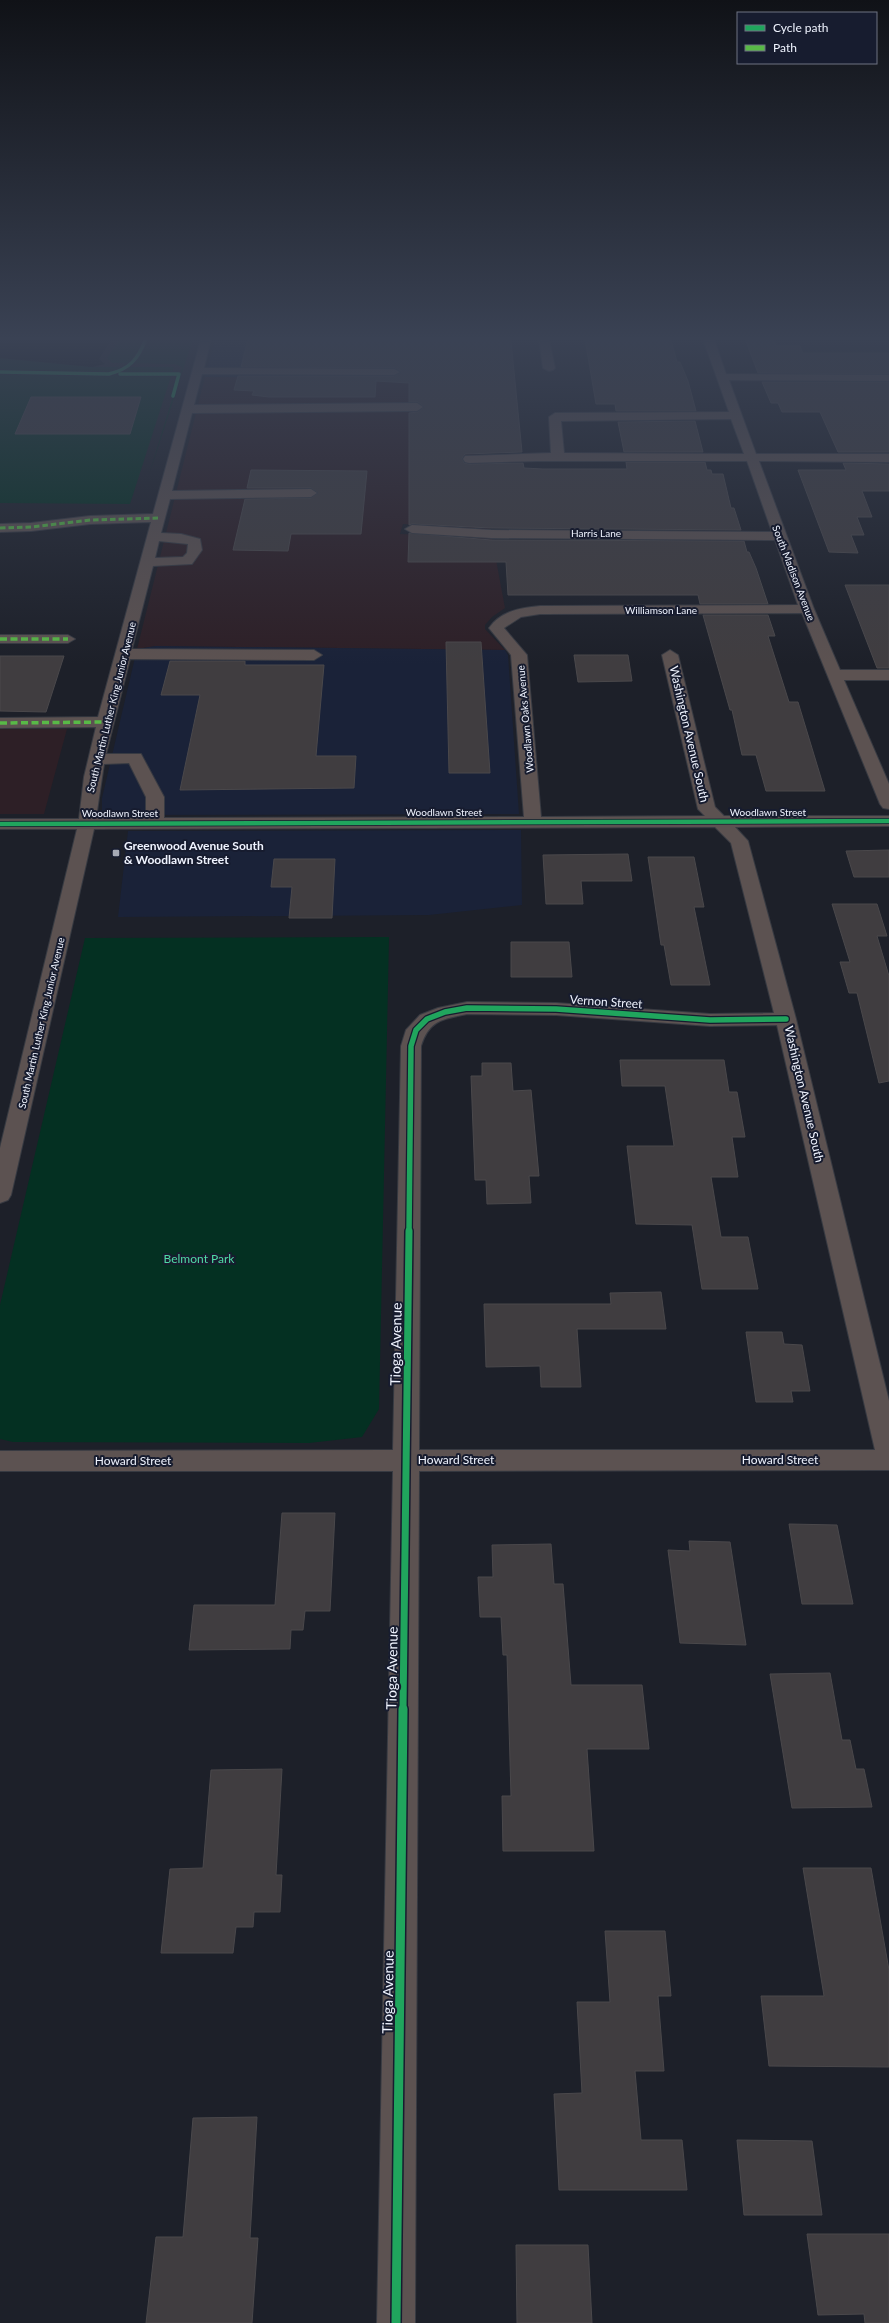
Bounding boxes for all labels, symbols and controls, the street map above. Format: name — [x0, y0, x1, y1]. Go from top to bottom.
legend — [737, 12, 877, 64]
text: Cycle path — [773, 20, 828, 35]
text: Path — [773, 40, 797, 55]
street label: South Madison Avenue — [770, 524, 818, 622]
street label: Harris Lane — [571, 527, 621, 539]
street label: Williamson Lane — [625, 604, 697, 616]
street label: South Martin Luther King Junior Avenue — [84, 620, 138, 794]
street label: Washington Avenue South — [666, 664, 713, 804]
street label: Woodlawn Oaks Avenue — [514, 665, 536, 773]
street label: Woodlawn Street — [406, 806, 483, 818]
street label: Woodlawn Street — [730, 806, 807, 818]
street label: Woodlawn Street — [82, 807, 159, 819]
place label: Greenwood Avenue South & Woodlawn Street — [124, 838, 264, 867]
marker: Greenwood Avenue South & Woodlawn Street — [111, 848, 121, 858]
street label: South Martin Luther King Junior Avenue — [15, 936, 67, 1110]
street label: Vernon Street — [569, 991, 644, 1012]
street label: Washington Avenue South — [781, 1024, 828, 1164]
park label: Belmont Park — [164, 1251, 235, 1266]
street label: Tioga Avenue — [386, 1302, 405, 1386]
street label: Howard Street — [418, 1452, 495, 1467]
street label: Howard Street — [742, 1452, 819, 1467]
street label: Howard Street — [95, 1453, 172, 1468]
street label: Tioga Avenue — [382, 1626, 401, 1710]
street label: Tioga Avenue — [378, 1950, 397, 2034]

